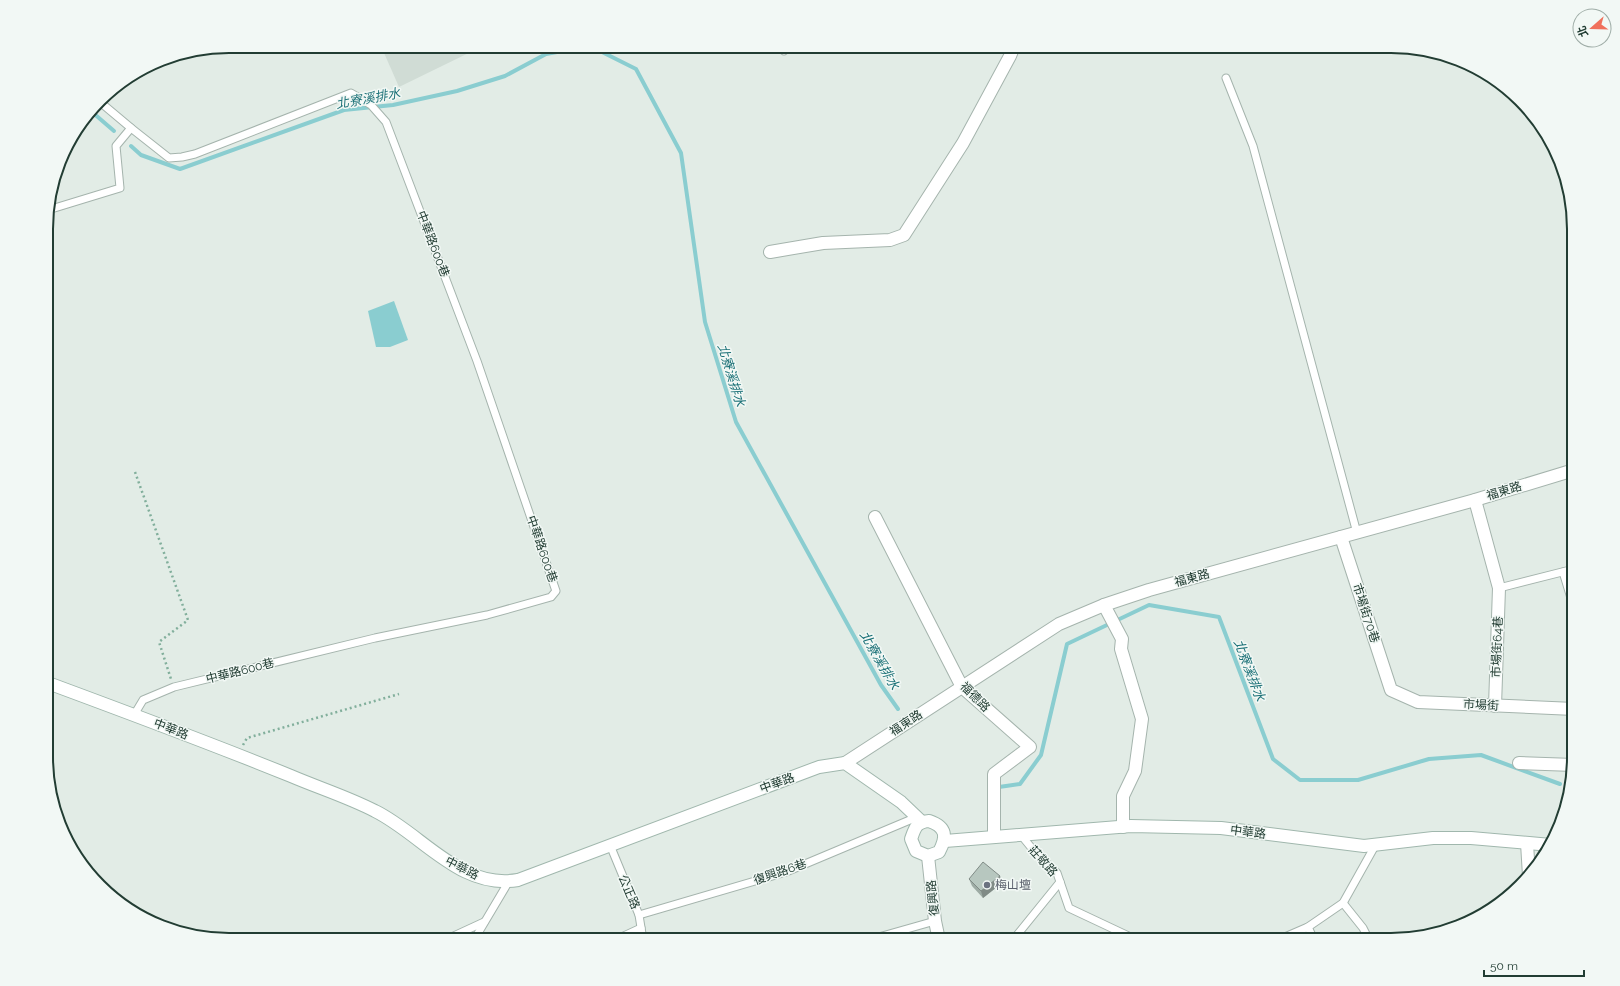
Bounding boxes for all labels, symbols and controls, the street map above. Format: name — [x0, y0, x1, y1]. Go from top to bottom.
north arrow — [1572, 8, 1612, 48]
text: 北 — [1575, 24, 1591, 39]
water label: 北寮溪排水 — [335, 85, 402, 112]
street label: 中華路600巷 — [414, 209, 452, 279]
water label: 北寮溪排水 — [715, 342, 748, 409]
street label: 福東路 — [1485, 479, 1523, 503]
street label: 中華路600巷 — [524, 514, 560, 584]
street label: 福東路 — [1173, 567, 1211, 589]
street label: 市場街70巷 — [1350, 581, 1382, 645]
street label: 市場街64巷 — [1489, 616, 1505, 678]
water label: 北寮溪排水 — [857, 628, 903, 693]
water label: 北寮溪排水 — [1231, 637, 1269, 704]
street label: 中華路600巷 — [204, 656, 276, 686]
street label: 福德路 — [957, 679, 993, 715]
street label: 市場街 — [1463, 697, 1499, 713]
street label: 福東路 — [887, 707, 925, 739]
street label: 中華路 — [152, 716, 190, 742]
street label: 中華路 — [758, 770, 796, 796]
street label: 中華路 — [1229, 823, 1267, 841]
street label: 莊敬路 — [1026, 843, 1060, 879]
street label: 中華路 — [443, 854, 481, 882]
street label: 復興路6巷 — [752, 856, 808, 888]
street label: 公正路 — [616, 873, 642, 911]
place label: 梅山壇 — [995, 878, 1031, 892]
street label: 復興路 — [924, 879, 942, 917]
marker: 梅山壇 — [982, 880, 992, 890]
scale bar — [1484, 952, 1584, 978]
text: 50 m — [1490, 959, 1518, 973]

